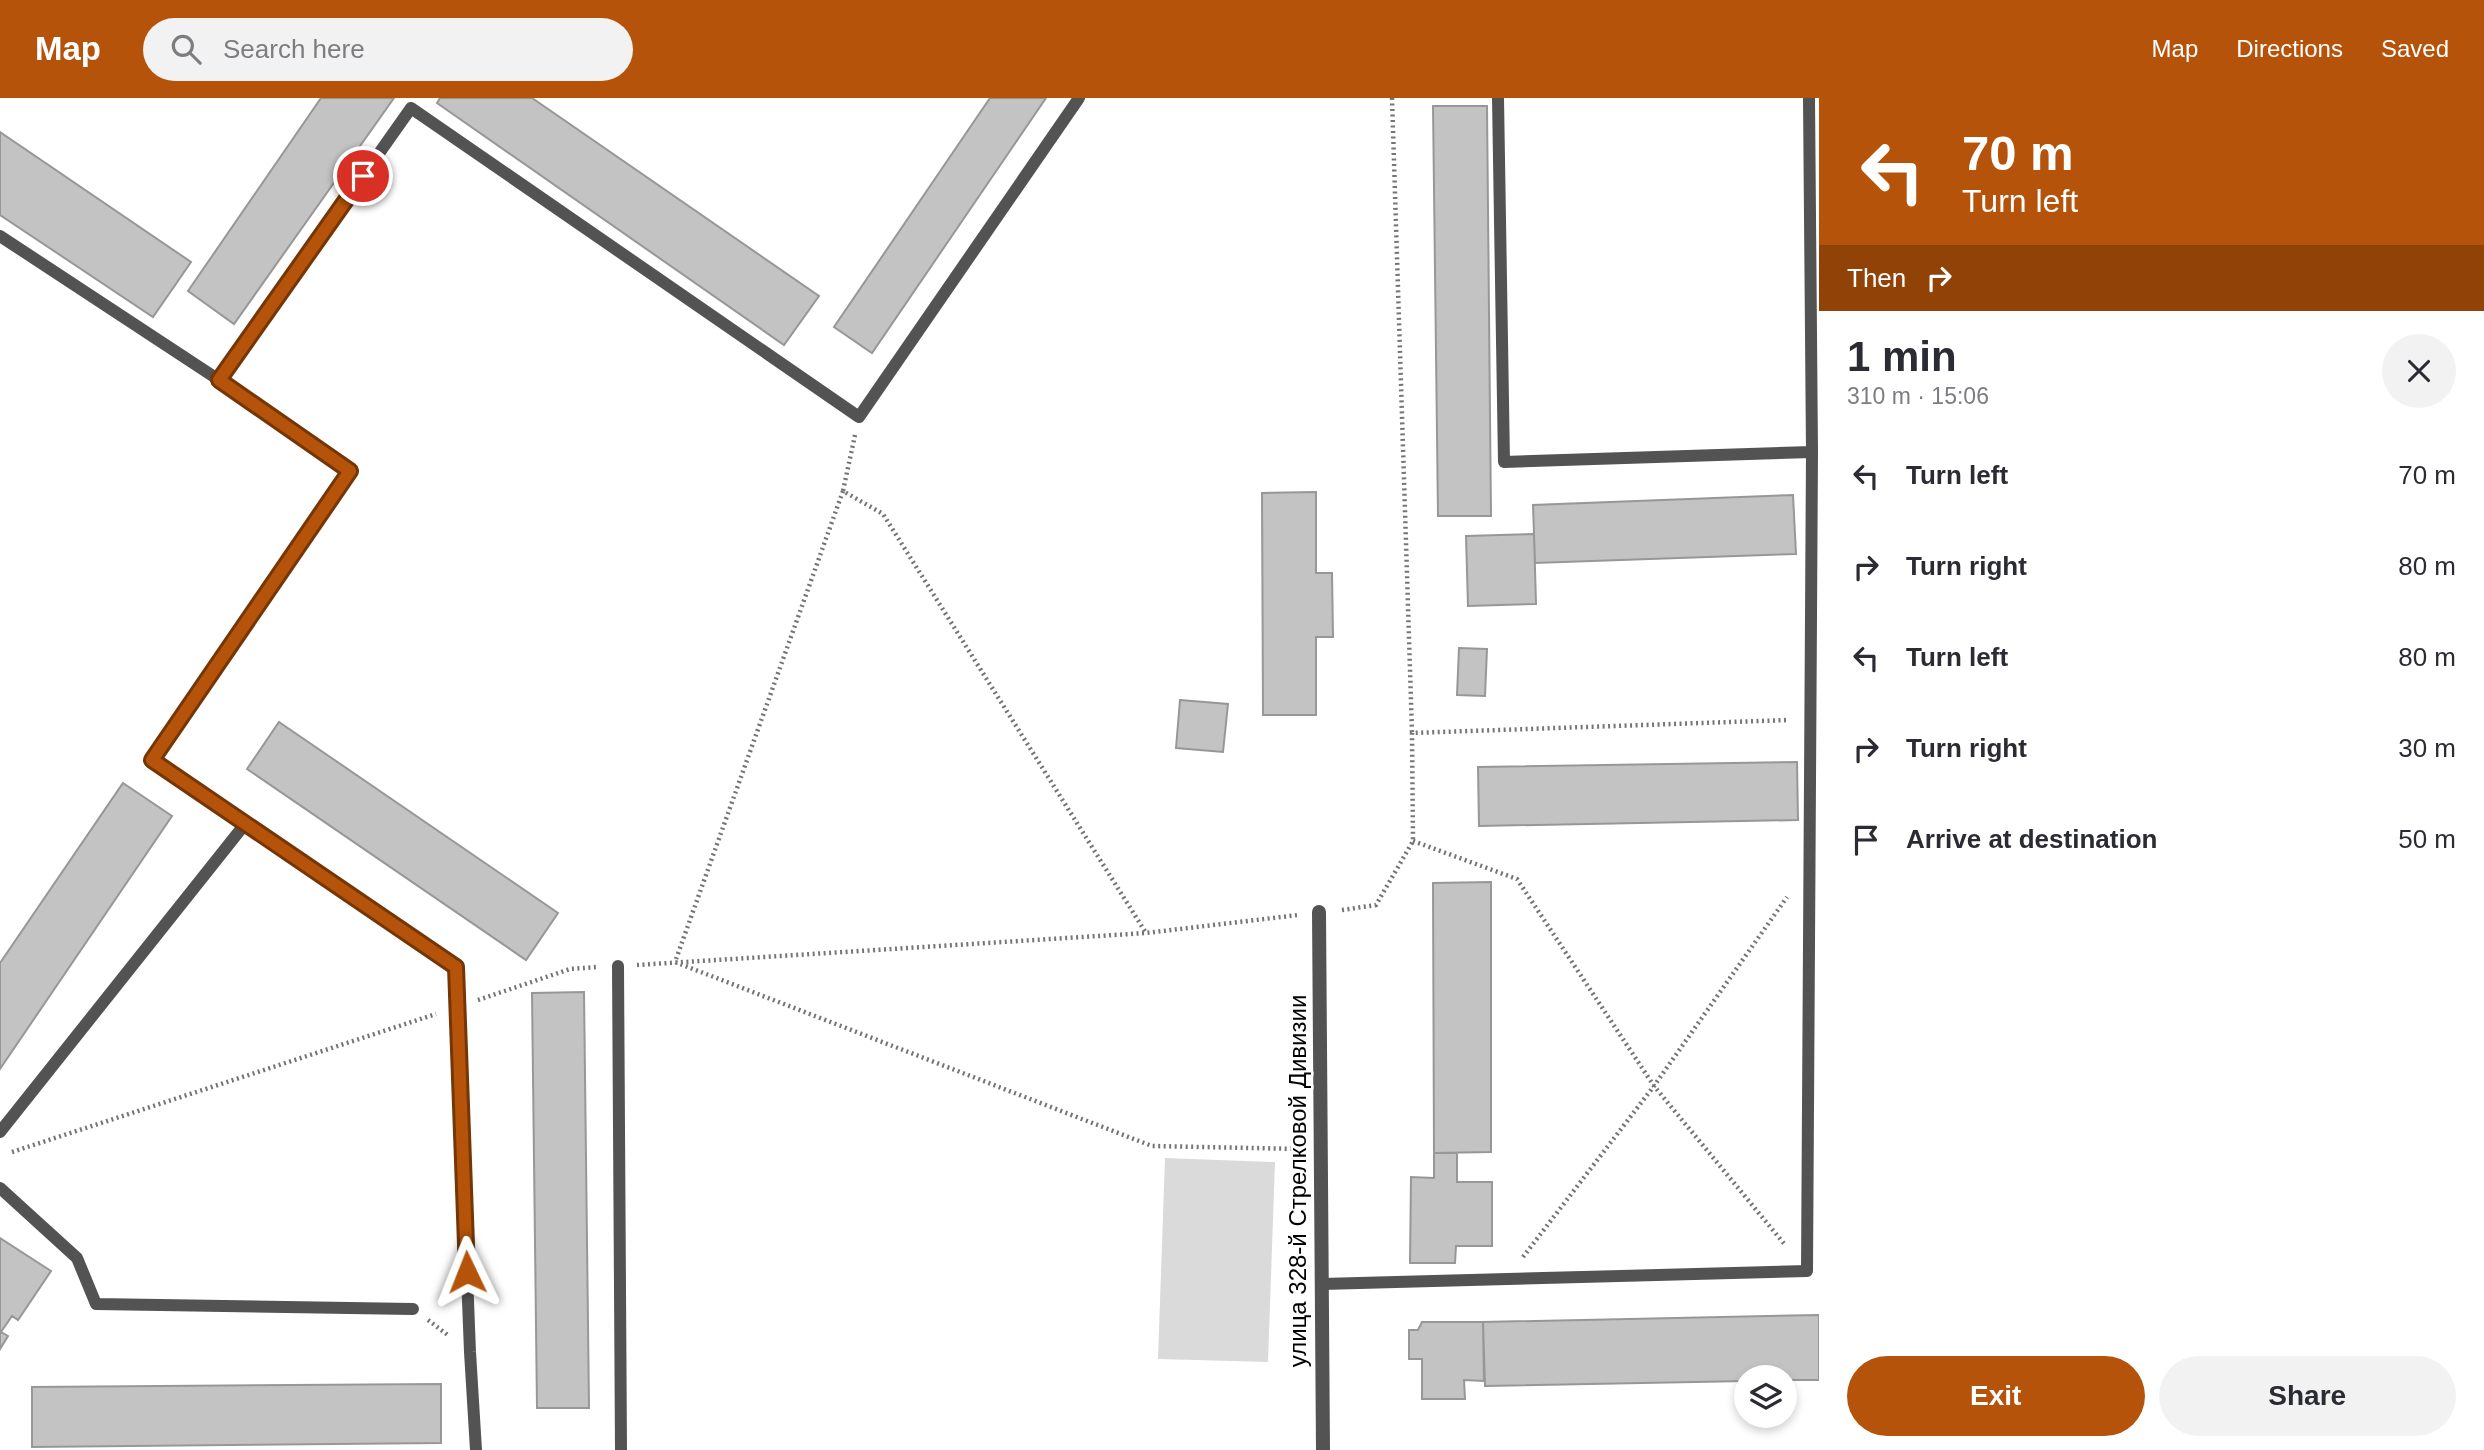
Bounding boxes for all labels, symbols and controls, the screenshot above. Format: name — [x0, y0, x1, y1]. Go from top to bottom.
search box — [143, 18, 633, 81]
text: Map — [35, 30, 101, 67]
icon: search — [167, 30, 205, 68]
text: Search here — [223, 34, 365, 64]
text: Map — [2152, 35, 2198, 62]
text: Directions — [2236, 35, 2343, 62]
text: Saved — [2381, 35, 2449, 62]
icon: left — [1847, 126, 1938, 217]
text: 70 m — [1962, 126, 2074, 180]
pin — [333, 146, 393, 206]
icon: arrive — [344, 157, 382, 195]
text: Turn left — [1962, 183, 2078, 219]
icon: right — [1920, 259, 1958, 297]
text: Then — [1847, 263, 1906, 293]
text: 1 min — [1847, 333, 1957, 380]
button: close — [2382, 334, 2456, 408]
text: 310 m · 15:06 — [1847, 383, 1989, 409]
icon: left — [1847, 457, 1885, 495]
text: Turn left — [1906, 460, 2008, 490]
text: 70 m — [2398, 460, 2456, 490]
icon: right — [1847, 548, 1885, 586]
text: Turn right — [1906, 551, 2027, 581]
text: 80 m — [2398, 551, 2456, 581]
icon: left — [1847, 639, 1885, 677]
text: Turn left — [1906, 642, 2008, 672]
text: 80 m — [2398, 642, 2456, 672]
icon: right — [1847, 730, 1885, 768]
text: Turn right — [1906, 733, 2027, 763]
text: 30 m — [2398, 733, 2456, 763]
icon: arrive — [1847, 821, 1885, 859]
text: Arrive at destination — [1906, 824, 2157, 854]
text: 50 m — [2398, 824, 2456, 854]
street label: улица 328-й Стрелковой Дивизии — [1284, 995, 1311, 1367]
position arrow — [430, 1235, 504, 1309]
button: Exit — [1847, 1356, 2145, 1436]
button: Share — [2159, 1356, 2456, 1436]
map controls — [1734, 1365, 1797, 1428]
button: layers — [1734, 1365, 1797, 1428]

